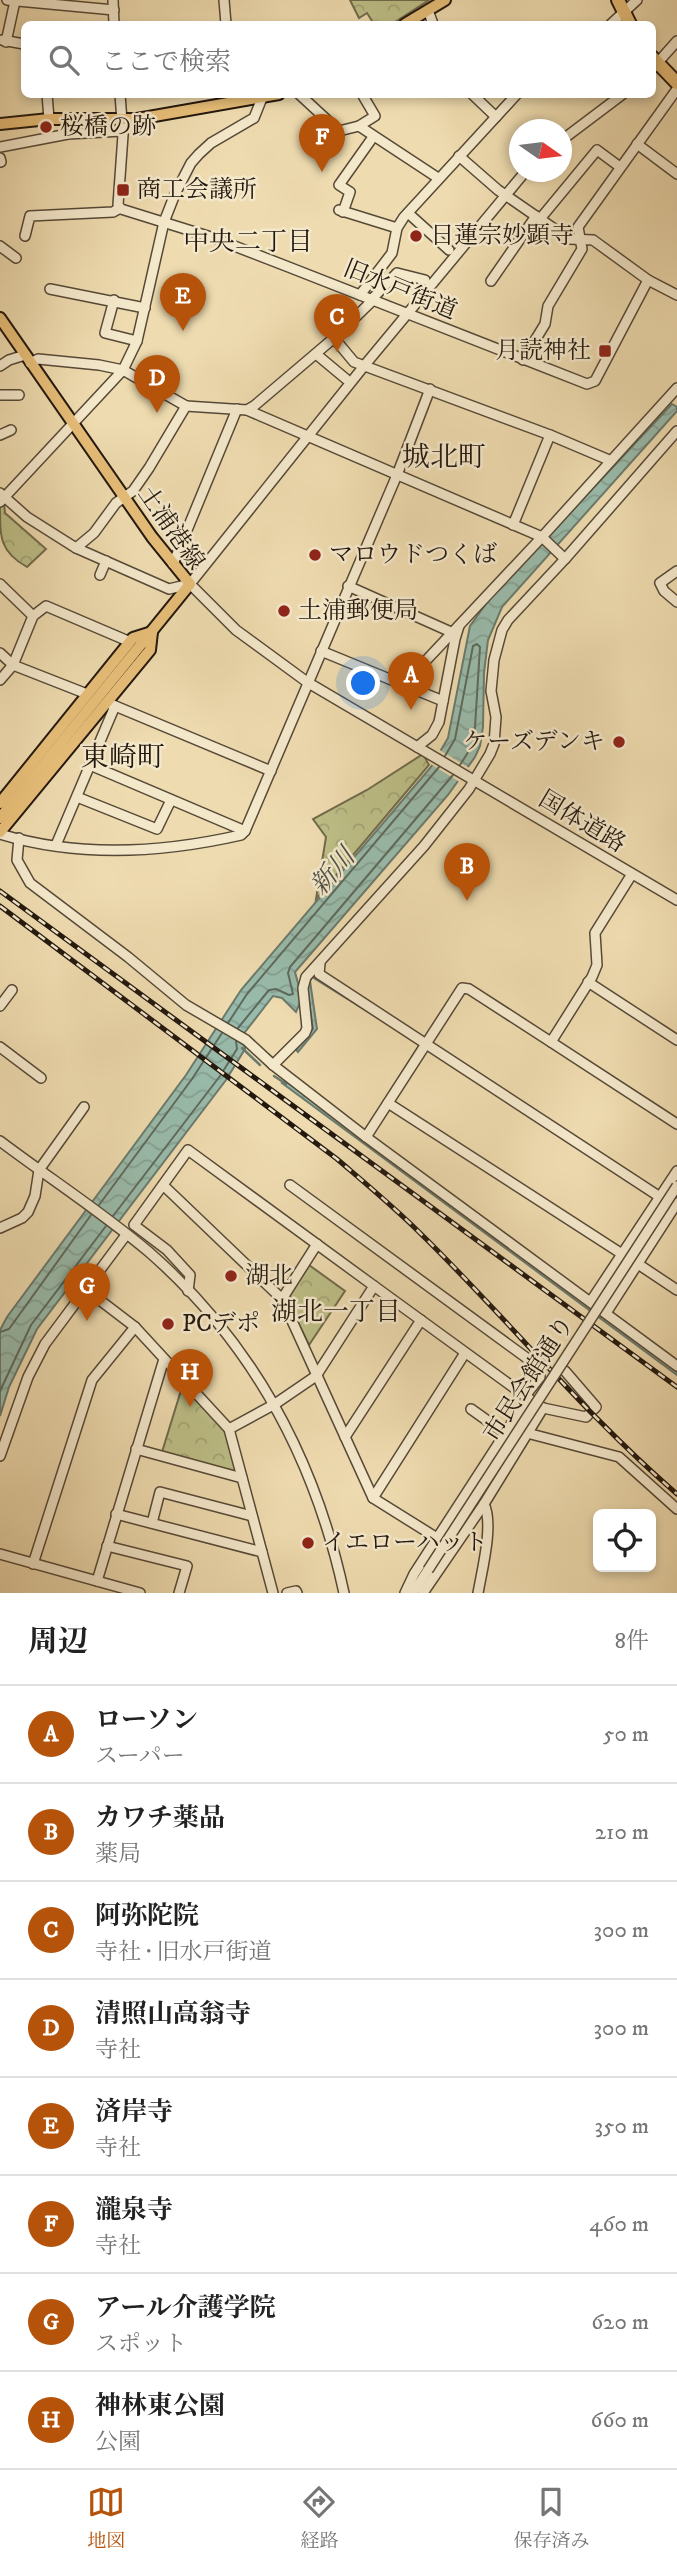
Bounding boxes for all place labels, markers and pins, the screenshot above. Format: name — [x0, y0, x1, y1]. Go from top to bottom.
place label: 桜橋の跡 — [60, 112, 156, 142]
pin: F — [299, 114, 345, 172]
marker: 桜橋の跡 — [38, 119, 54, 135]
place label: 商工会議所 — [137, 175, 257, 205]
marker: 商工会議所 — [115, 182, 131, 198]
place label: 日蓮宗妙顕寺 — [430, 221, 574, 251]
marker: 日蓮宗妙顕寺 — [408, 228, 424, 244]
pin: E — [160, 273, 206, 331]
pin: C — [314, 294, 360, 352]
place label: 月読神社 — [495, 336, 591, 366]
marker: 月読神社 — [597, 343, 613, 359]
pin: D — [134, 355, 180, 413]
place label: マロウドつくば — [329, 540, 497, 570]
marker: マロウドつくば — [307, 547, 323, 563]
place label: 土浦郵便局 — [298, 596, 418, 626]
marker: 土浦郵便局 — [276, 603, 292, 619]
pin: A — [388, 652, 434, 710]
place label: ケーズデンキ — [463, 727, 605, 757]
marker: ケーズデンキ — [611, 734, 627, 750]
pin: B — [444, 843, 490, 901]
place label: 湖北 — [245, 1261, 293, 1291]
pin: G — [64, 1263, 110, 1321]
marker: 湖北 — [223, 1268, 239, 1284]
place label: PCデポ — [182, 1309, 260, 1339]
marker: PCデポ — [160, 1316, 176, 1332]
pin: H — [167, 1349, 213, 1407]
place label: イエローハット — [322, 1528, 488, 1558]
marker: イエローハット — [300, 1535, 316, 1551]

